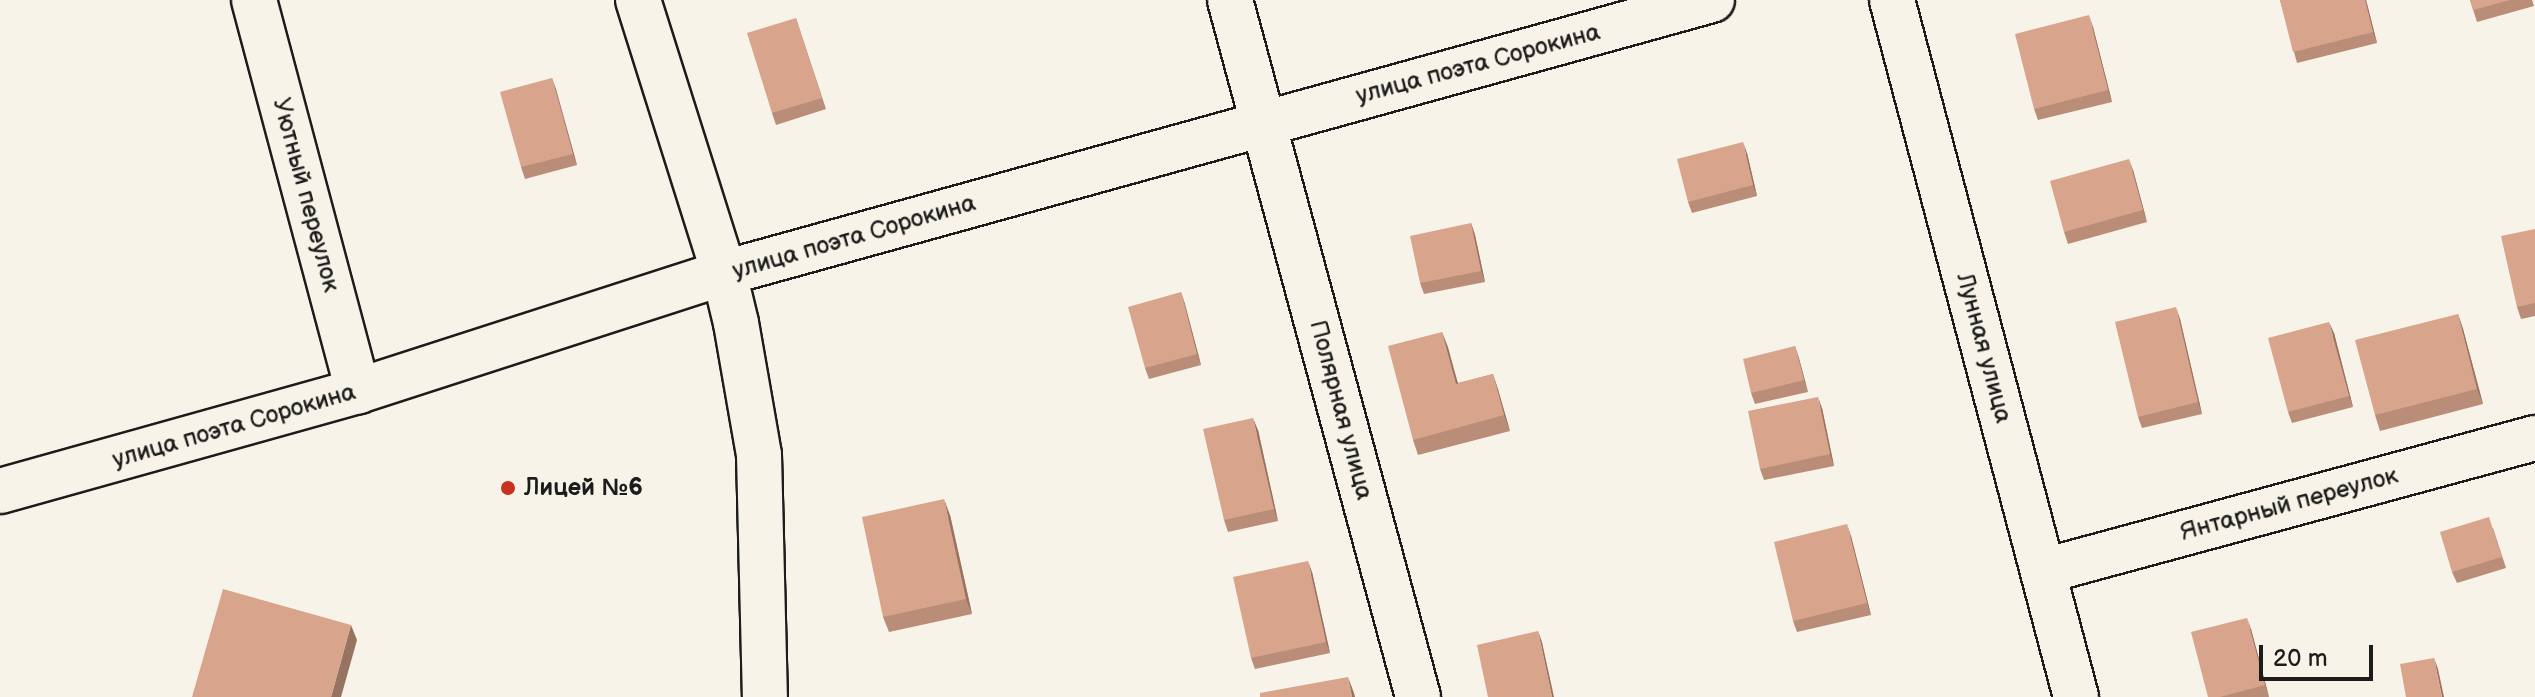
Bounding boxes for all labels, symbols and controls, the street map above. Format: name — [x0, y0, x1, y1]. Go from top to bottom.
street label: улица поэта Сорокина — [1353, 18, 1603, 110]
street label: Уютный переулок — [266, 95, 346, 295]
street label: улица поэта Сорокина — [729, 189, 979, 285]
street label: Лунная улица — [1950, 270, 2018, 426]
street label: Полярная улица — [1303, 317, 1379, 503]
street label: улица поэта Сорокина — [109, 378, 359, 474]
street label: Янтарный переулок — [2177, 461, 2401, 547]
place label: Лицей №6 — [524, 474, 643, 502]
marker: Лицей №6 — [499, 479, 517, 497]
scale bar — [2263, 629, 2377, 679]
text: 20 m — [2273, 644, 2328, 673]

